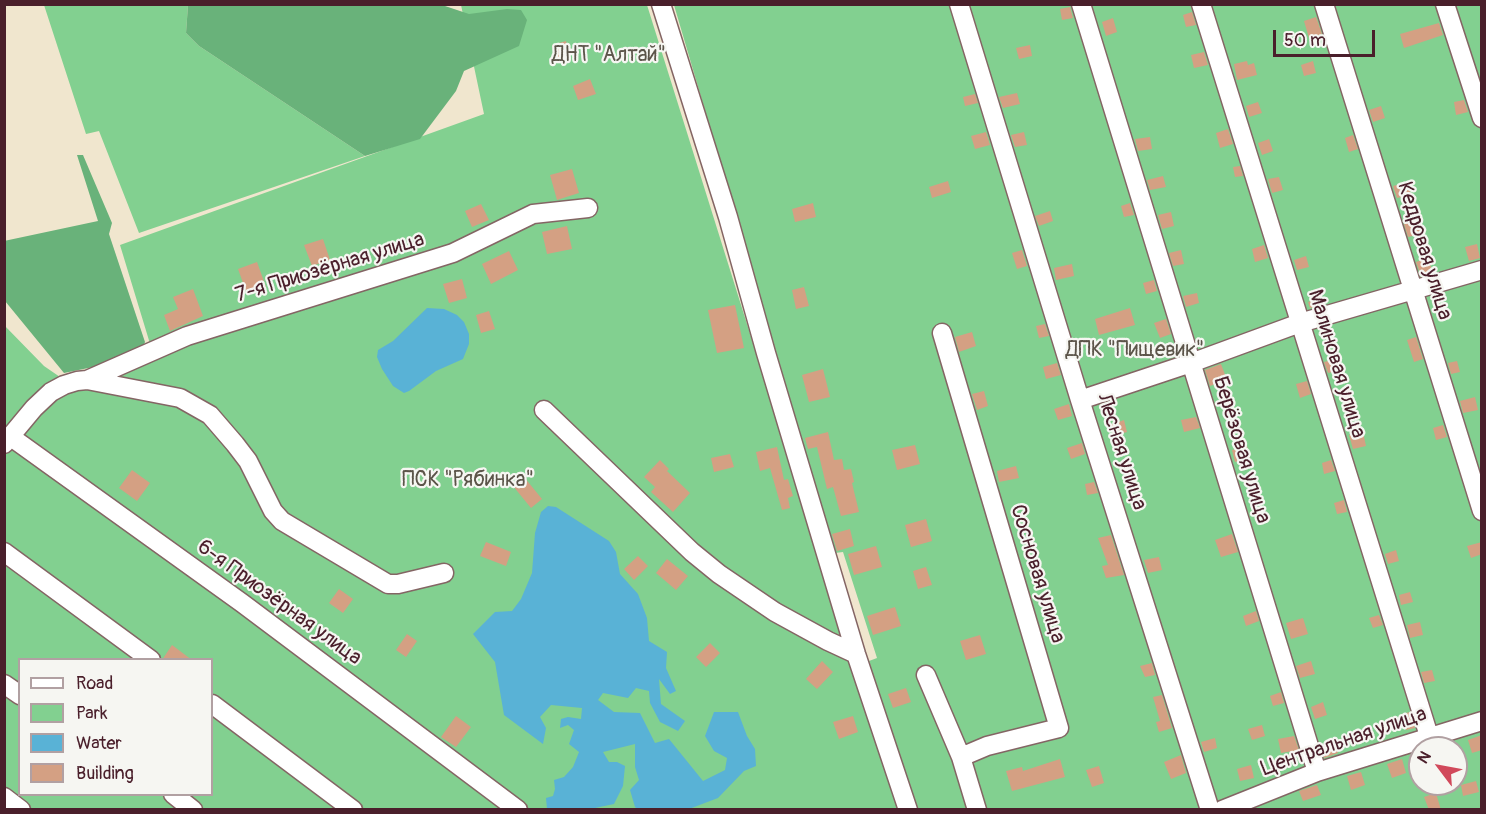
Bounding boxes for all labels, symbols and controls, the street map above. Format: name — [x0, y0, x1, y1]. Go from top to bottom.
scale bar — [1276, 18, 1378, 56]
text: 50 m — [1284, 29, 1326, 52]
park label: ДНТ "Алтай" — [552, 43, 666, 69]
street label: Кедровая улица — [1391, 179, 1457, 323]
street label: 7-я Приозёрная улица — [233, 227, 427, 309]
street label: Малиновая улица — [1301, 287, 1371, 441]
park label: ДПК "Пищевик" — [1066, 338, 1204, 364]
street label: Берёзовая улица — [1207, 373, 1275, 527]
street label: Лесная улица — [1090, 391, 1152, 513]
park label: ПСК "Рябинка" — [402, 468, 534, 494]
street label: Сосновая улица — [1004, 502, 1070, 646]
street label: 6-я Приозёрная улица — [192, 535, 366, 671]
legend — [18, 658, 213, 796]
text: Road — [76, 672, 113, 695]
text: Park — [76, 702, 108, 725]
street label: Центральная улица — [1258, 702, 1430, 782]
text: Water — [76, 732, 122, 755]
north arrow — [1408, 736, 1468, 796]
text: N — [1413, 748, 1436, 767]
text: Building — [76, 762, 134, 785]

